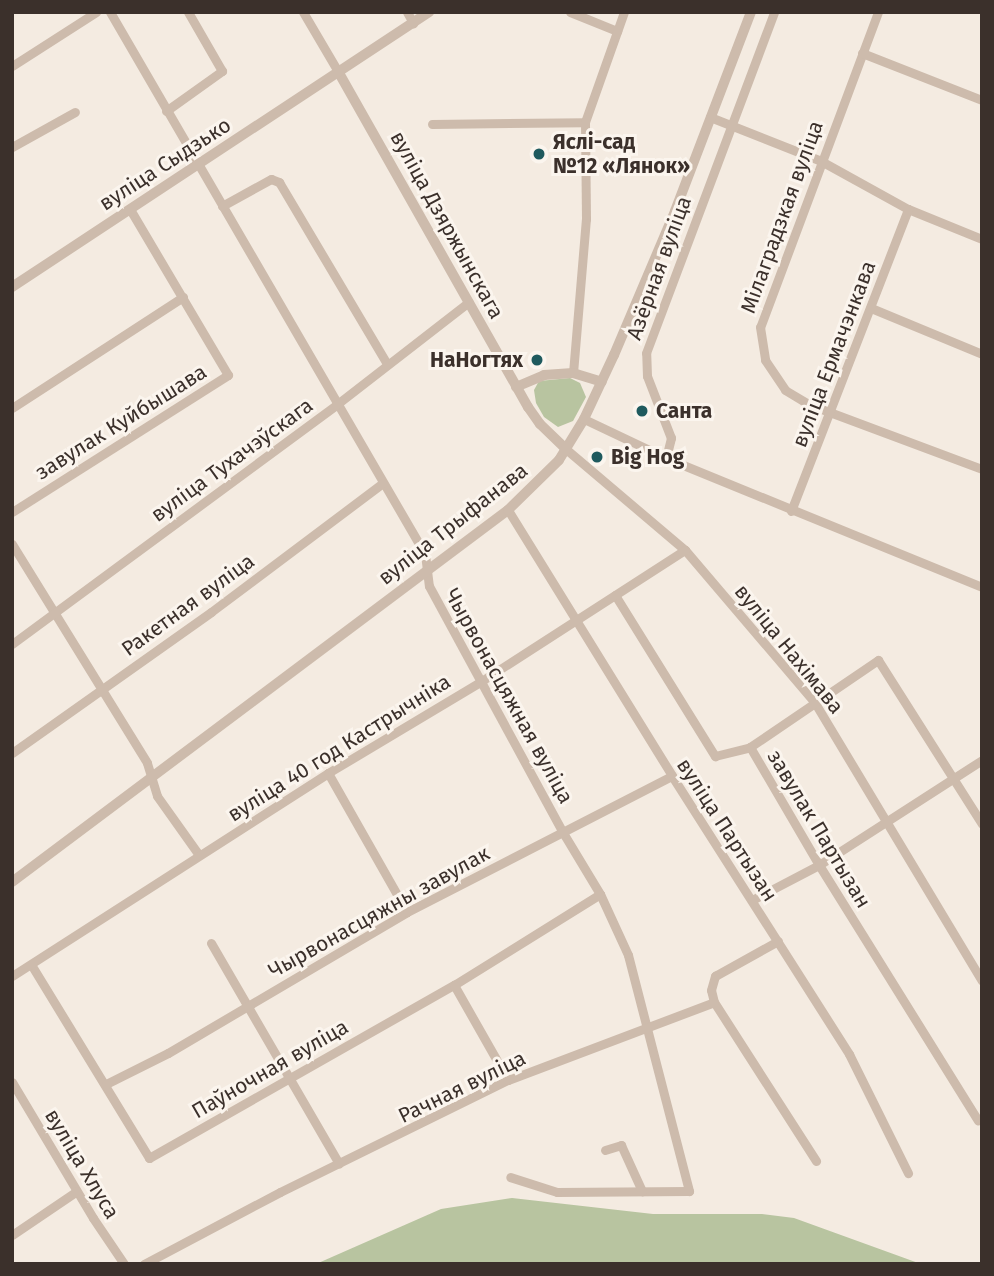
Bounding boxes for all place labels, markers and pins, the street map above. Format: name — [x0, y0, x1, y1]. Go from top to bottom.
place label: Яслі-сад №12 «Лянок» — [553, 129, 690, 179]
marker: Яслі-сад №12 «Лянок» — [531, 146, 547, 162]
place label: НаНогтях — [430, 347, 523, 373]
marker: НаНогтях — [529, 352, 545, 368]
place label: Санта — [656, 398, 712, 424]
marker: Санта — [634, 403, 650, 419]
place label: Big Hog — [611, 444, 684, 470]
marker: Big Hog — [589, 449, 605, 465]

